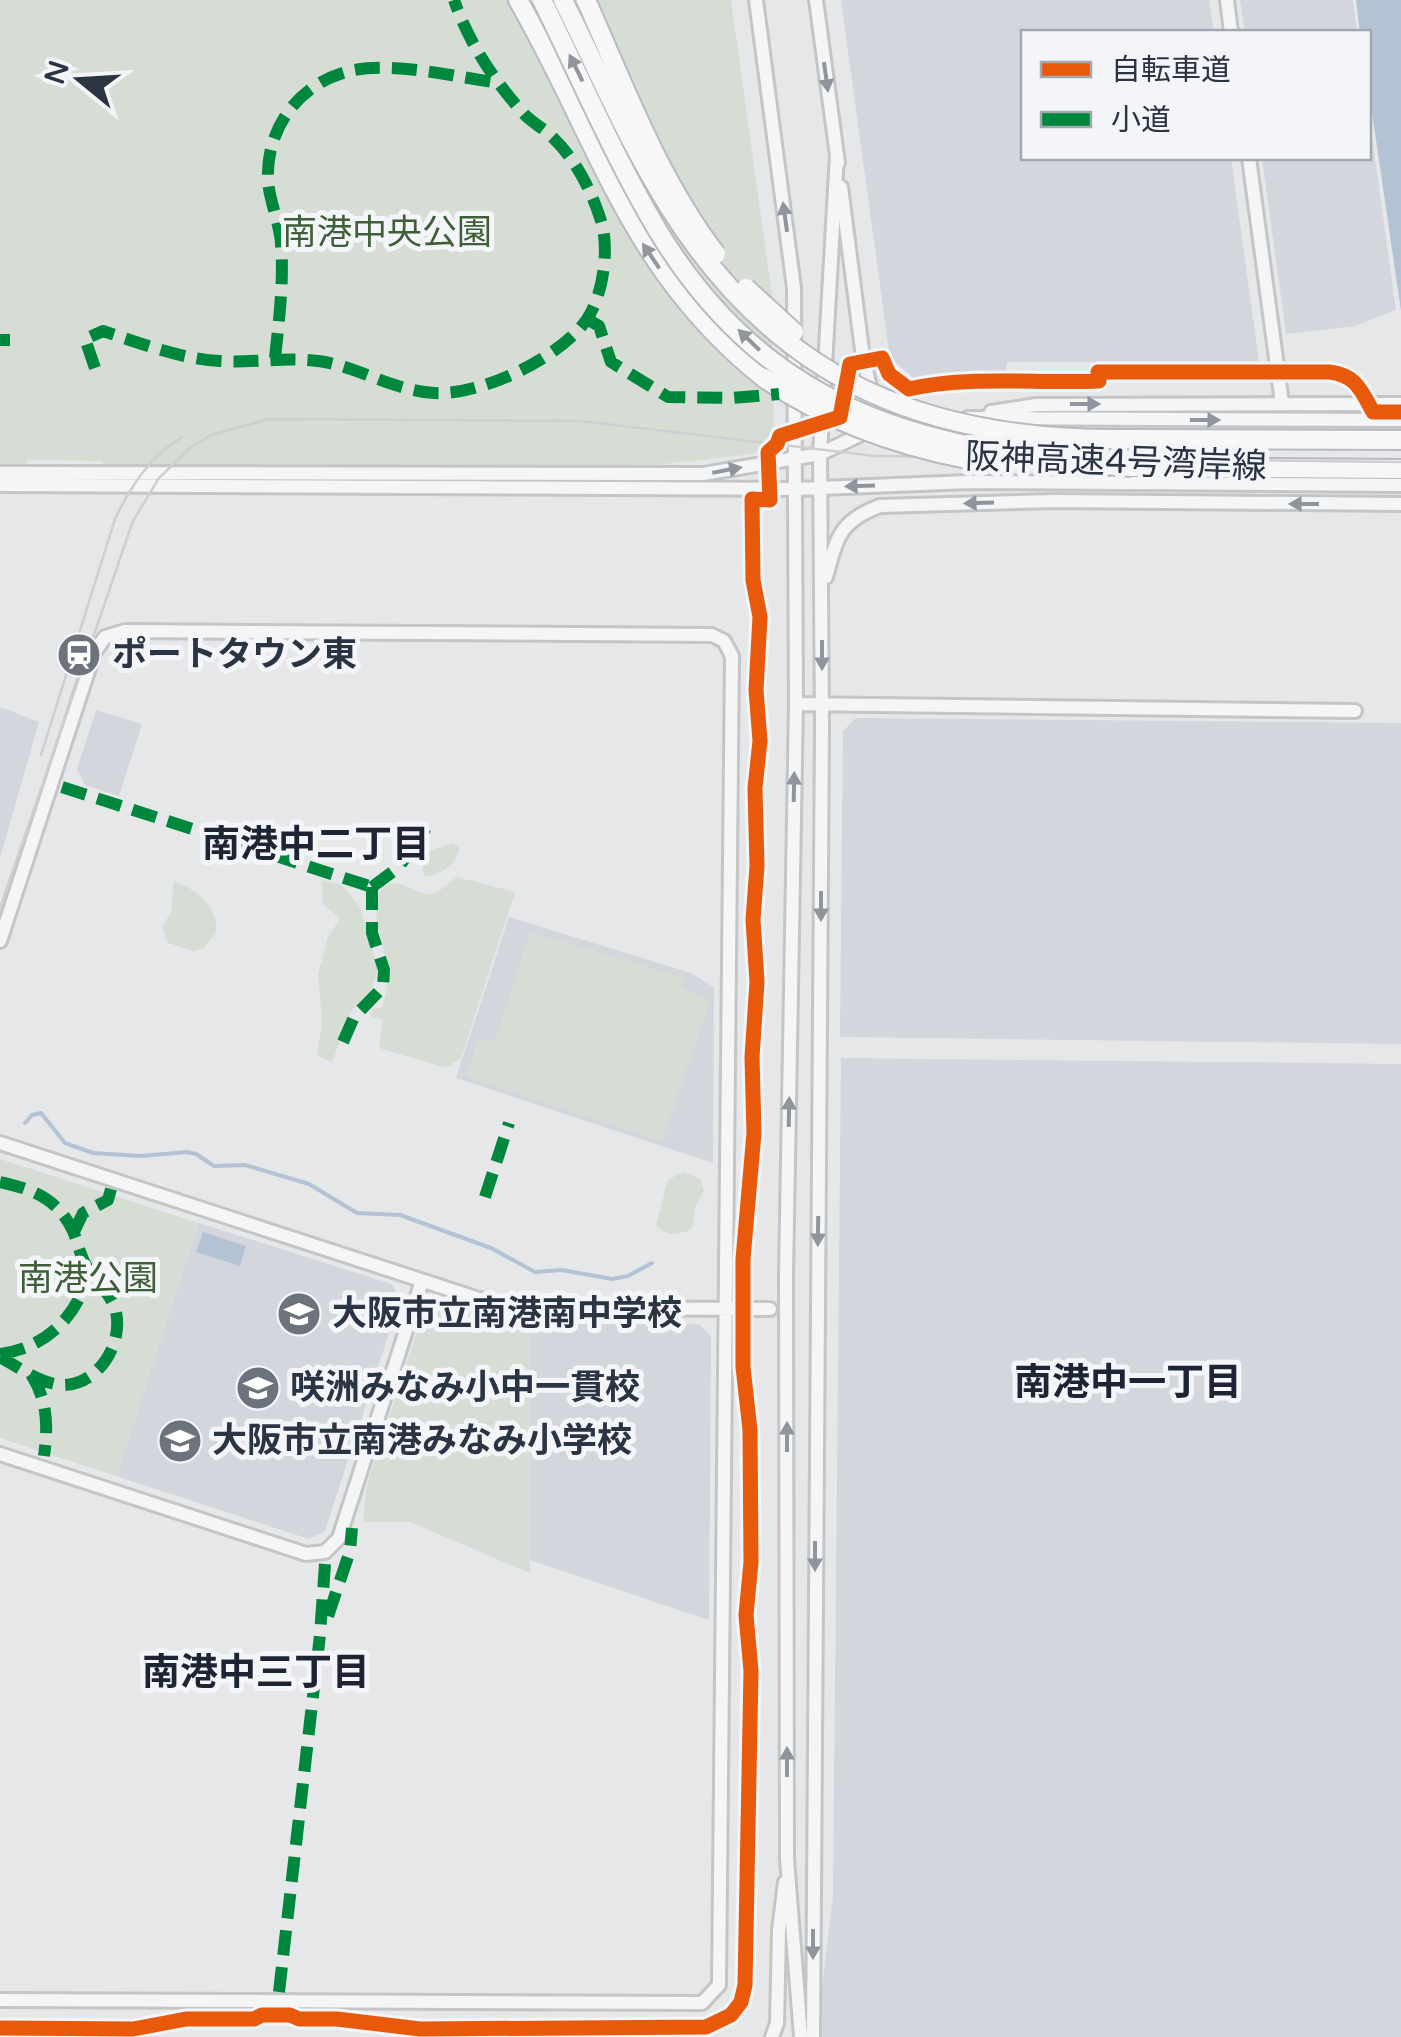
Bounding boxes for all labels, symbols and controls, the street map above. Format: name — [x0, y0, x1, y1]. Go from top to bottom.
north arrow — [30, 30, 130, 130]
legend — [1021, 30, 1371, 160]
text: 自転車道 — [1111, 52, 1231, 89]
one-way arrow — [567, 54, 584, 83]
text: N — [38, 57, 77, 89]
one-way arrow — [819, 62, 835, 94]
text: 小道 — [1111, 102, 1171, 139]
one-way arrow — [776, 201, 792, 233]
park label: 南港中央公園 — [282, 212, 492, 254]
one-way arrow — [643, 243, 661, 270]
one-way arrow — [737, 329, 761, 352]
one-way arrow — [1070, 396, 1102, 412]
one-way arrow — [1189, 412, 1221, 428]
street label: 阪神高速4号湾岸線 — [964, 436, 1268, 488]
one-way arrow — [712, 462, 743, 477]
one-way arrow — [843, 479, 875, 495]
one-way arrow — [962, 496, 994, 512]
one-way arrow — [1287, 496, 1319, 512]
station icon: ポートタウン東 — [56, 632, 102, 678]
place label: ポートタウン東 — [112, 634, 357, 676]
one-way arrow — [814, 640, 830, 672]
one-way arrow — [786, 770, 802, 802]
district label: 南港中二丁目 — [202, 822, 430, 868]
one-way arrow — [812, 891, 828, 923]
one-way arrow — [781, 1095, 797, 1127]
one-way arrow — [810, 1216, 826, 1248]
park label: 南港公園 — [18, 1258, 158, 1300]
school or university icon: 大阪市立南港南中学校 — [276, 1291, 322, 1337]
place label: 大阪市立南港南中学校 — [332, 1293, 682, 1335]
district label: 南港中一丁目 — [1014, 1360, 1242, 1406]
school or university icon: 咲洲みなみ小中一貫校 — [235, 1365, 281, 1411]
place label: 咲洲みなみ小中一貫校 — [290, 1367, 640, 1409]
school or university icon: 大阪市立南港みなみ小学校 — [157, 1418, 203, 1464]
place label: 大阪市立南港みなみ小学校 — [212, 1420, 632, 1462]
one-way arrow — [779, 1420, 795, 1452]
one-way arrow — [807, 1541, 823, 1573]
district label: 南港中三丁目 — [142, 1650, 370, 1696]
one-way arrow — [779, 1745, 795, 1777]
one-way arrow — [805, 1928, 821, 1960]

